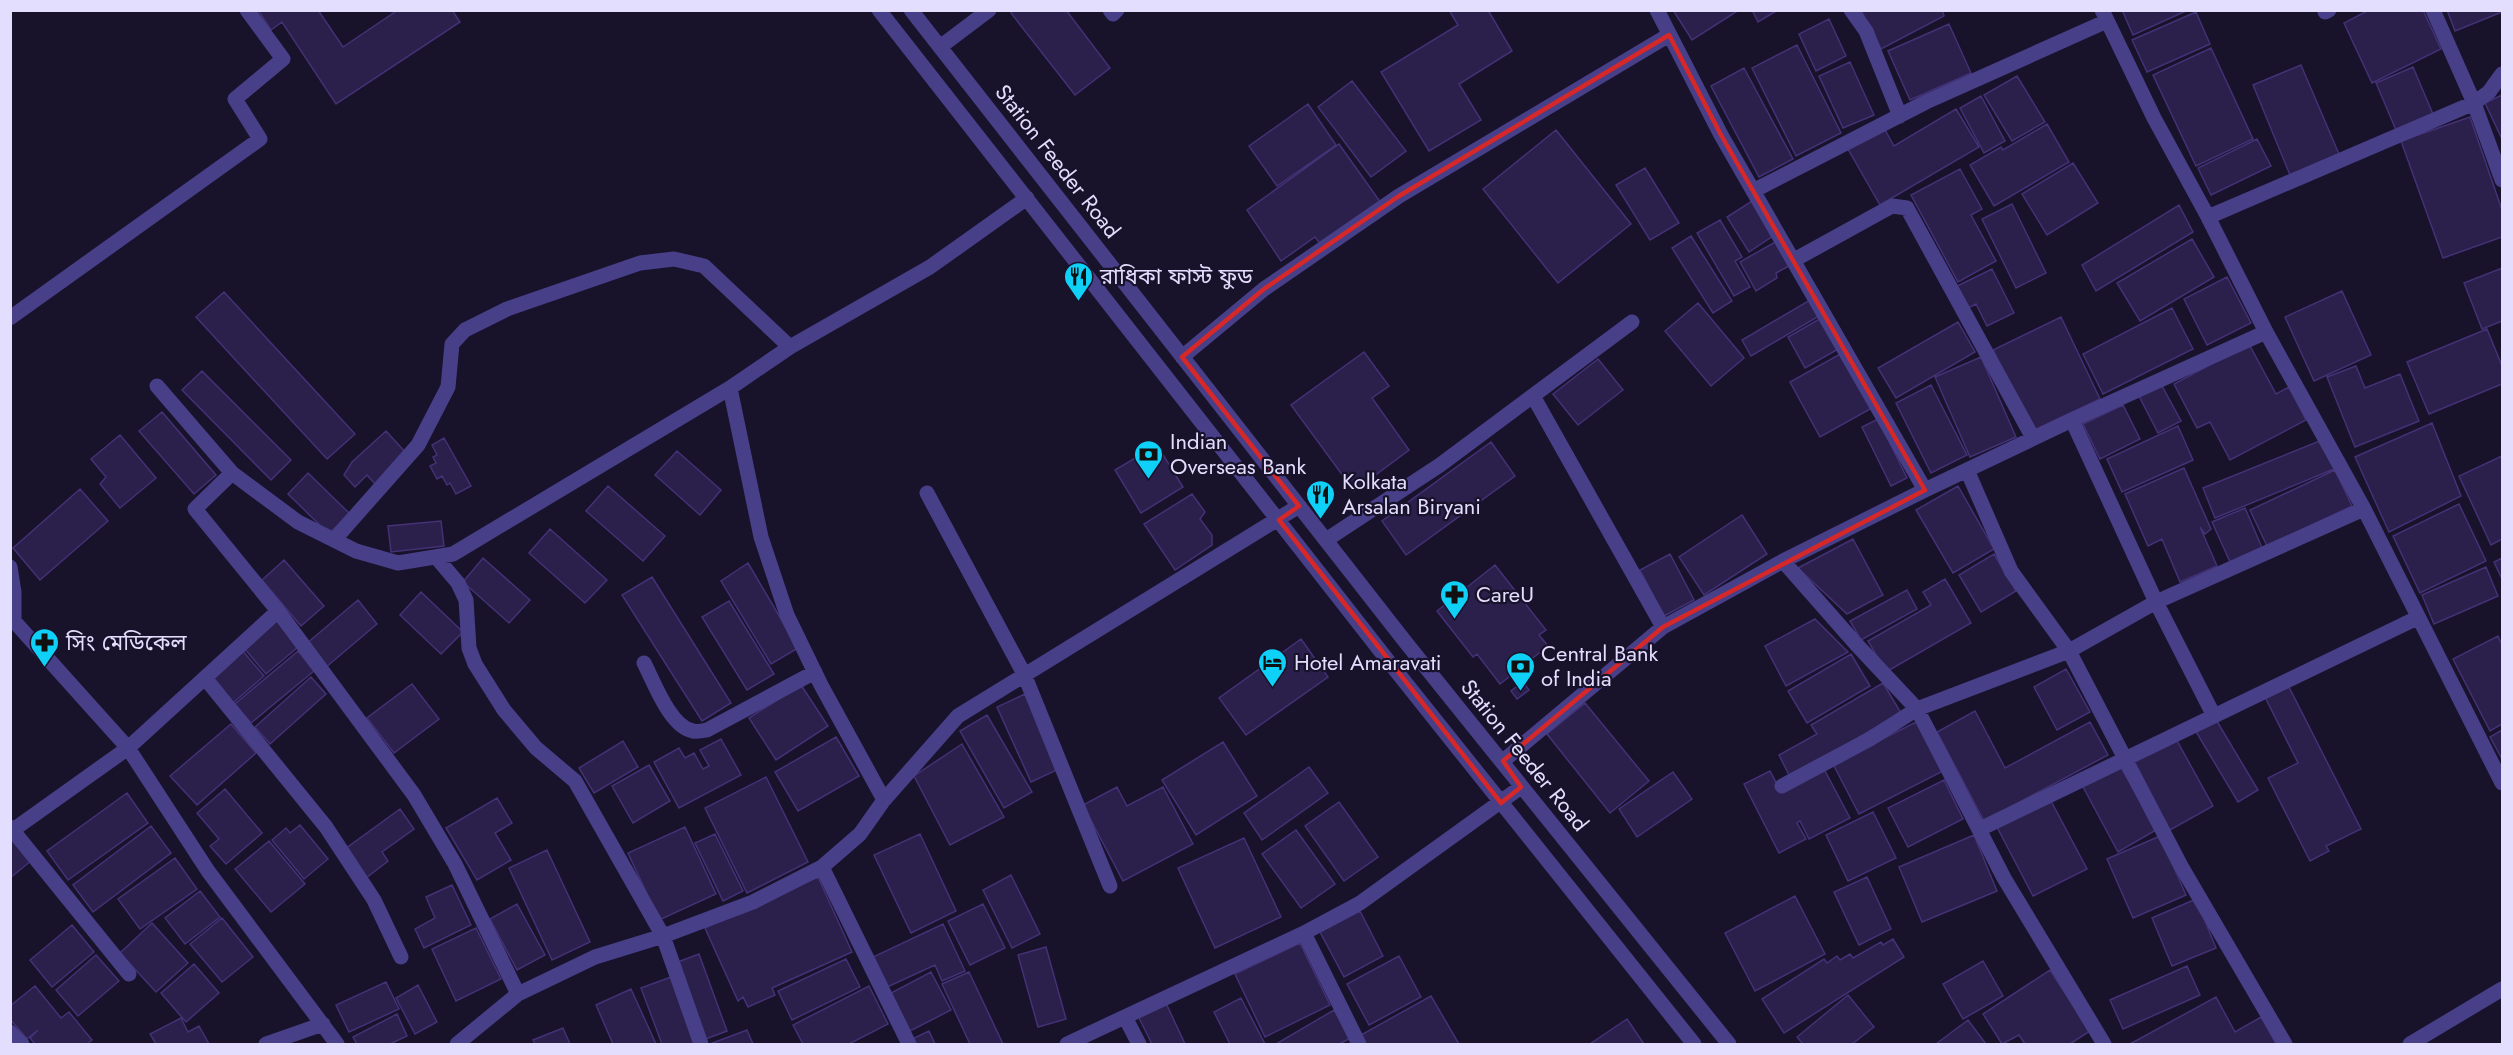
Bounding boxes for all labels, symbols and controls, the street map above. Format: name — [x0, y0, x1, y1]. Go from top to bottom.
street label: Station Feeder Road — [988, 77, 1128, 245]
restaurant icon: রাধিকা ফাস্ট ফুড — [1063, 260, 1095, 302]
place label: রাধিকা ফাস্ট ফুড — [1099, 260, 1253, 292]
place label: Indian Overseas Bank — [1170, 425, 1307, 482]
bank icon: Indian Overseas Bank — [1133, 438, 1165, 480]
place label: Kolkata Arsalan Biryani — [1342, 465, 1481, 522]
restaurant icon: Kolkata Arsalan Biryani — [1305, 478, 1337, 520]
pharmacy icon: CareU — [1439, 578, 1471, 620]
place label: CareU — [1476, 578, 1534, 610]
pharmacy icon: সিং মেডিকেল — [29, 626, 61, 668]
place label: সিং মেডিকেল — [65, 626, 187, 658]
place label: Central Bank of India — [1541, 637, 1658, 694]
hotel icon: Hotel Amaravati — [1257, 646, 1289, 688]
place label: Hotel Amaravati — [1294, 646, 1442, 678]
bank icon: Central Bank of India — [1504, 650, 1536, 692]
street label: Station Feeder Road — [1454, 672, 1596, 838]

